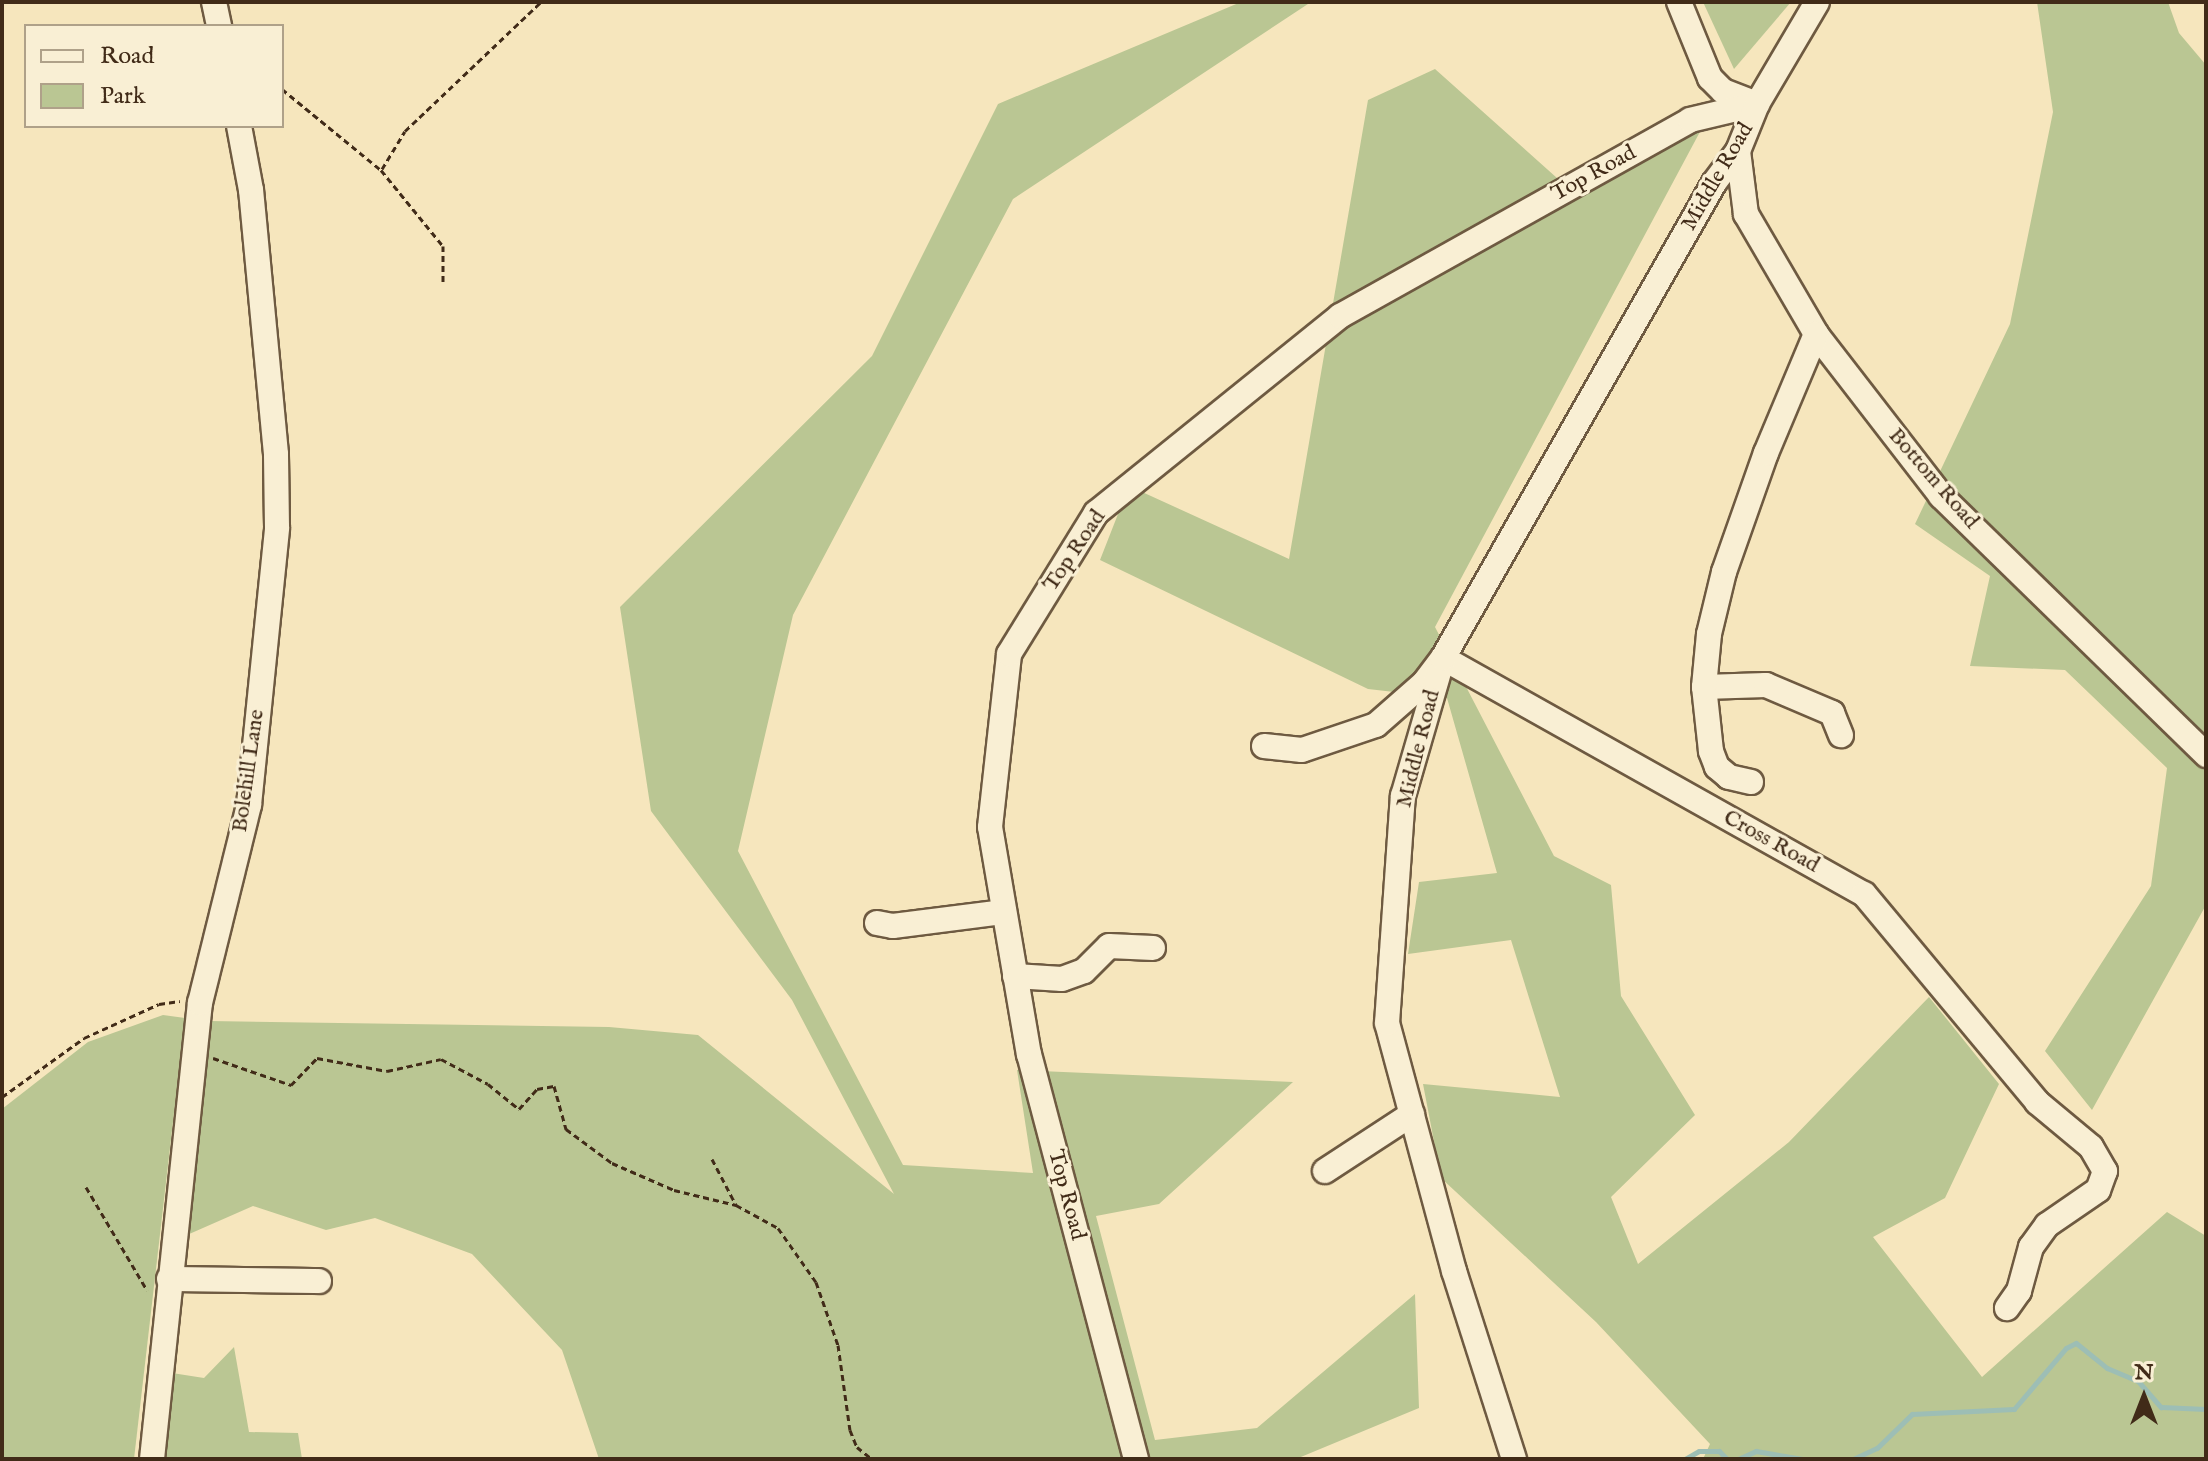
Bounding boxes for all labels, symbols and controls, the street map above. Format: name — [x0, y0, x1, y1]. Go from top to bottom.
legend — [24, 24, 284, 128]
text: Road — [100, 41, 154, 72]
text: Park — [100, 81, 146, 112]
street label: Middle Road — [1676, 118, 1760, 236]
street label: Top Road — [1547, 140, 1641, 208]
street label: Bottom Road — [1882, 423, 1984, 535]
street label: Top Road — [1038, 505, 1112, 597]
street label: Middle Road — [1392, 687, 1446, 811]
street label: Bolehill Lane — [227, 708, 271, 834]
street label: Cross Road — [1718, 805, 1824, 879]
street label: Top Road — [1041, 1147, 1091, 1243]
north arrow — [2104, 1357, 2184, 1437]
text: N — [2134, 1359, 2154, 1387]

